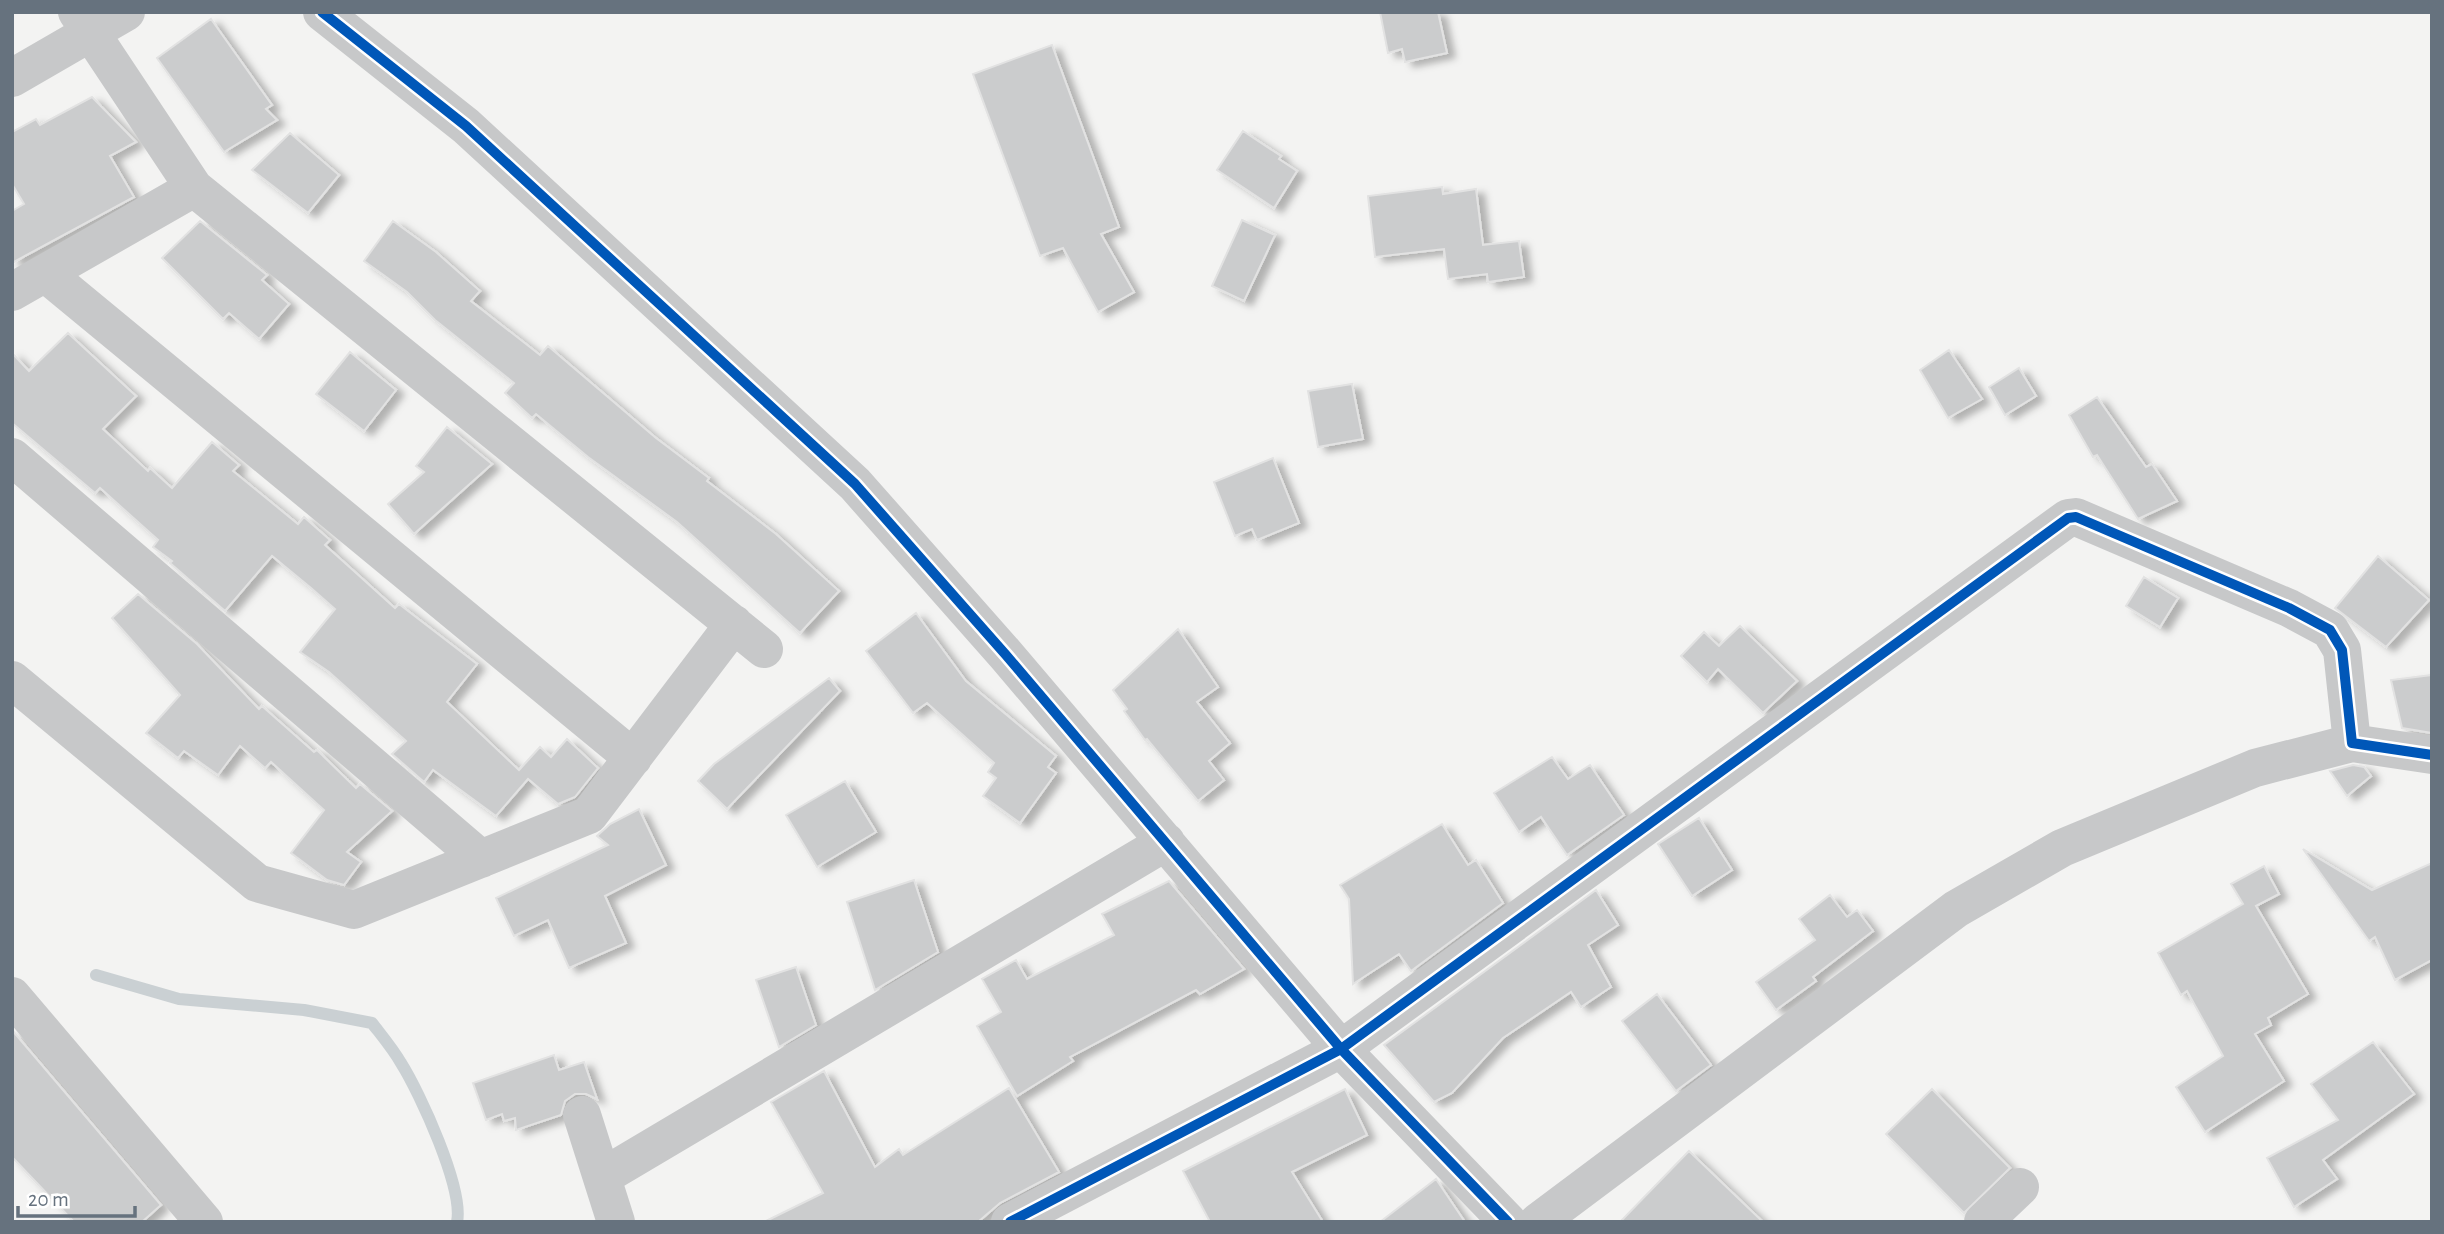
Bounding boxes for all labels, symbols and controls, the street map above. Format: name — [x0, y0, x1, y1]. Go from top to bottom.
scale bar — [18, 1174, 135, 1218]
text: 20 m — [28, 1189, 69, 1210]

